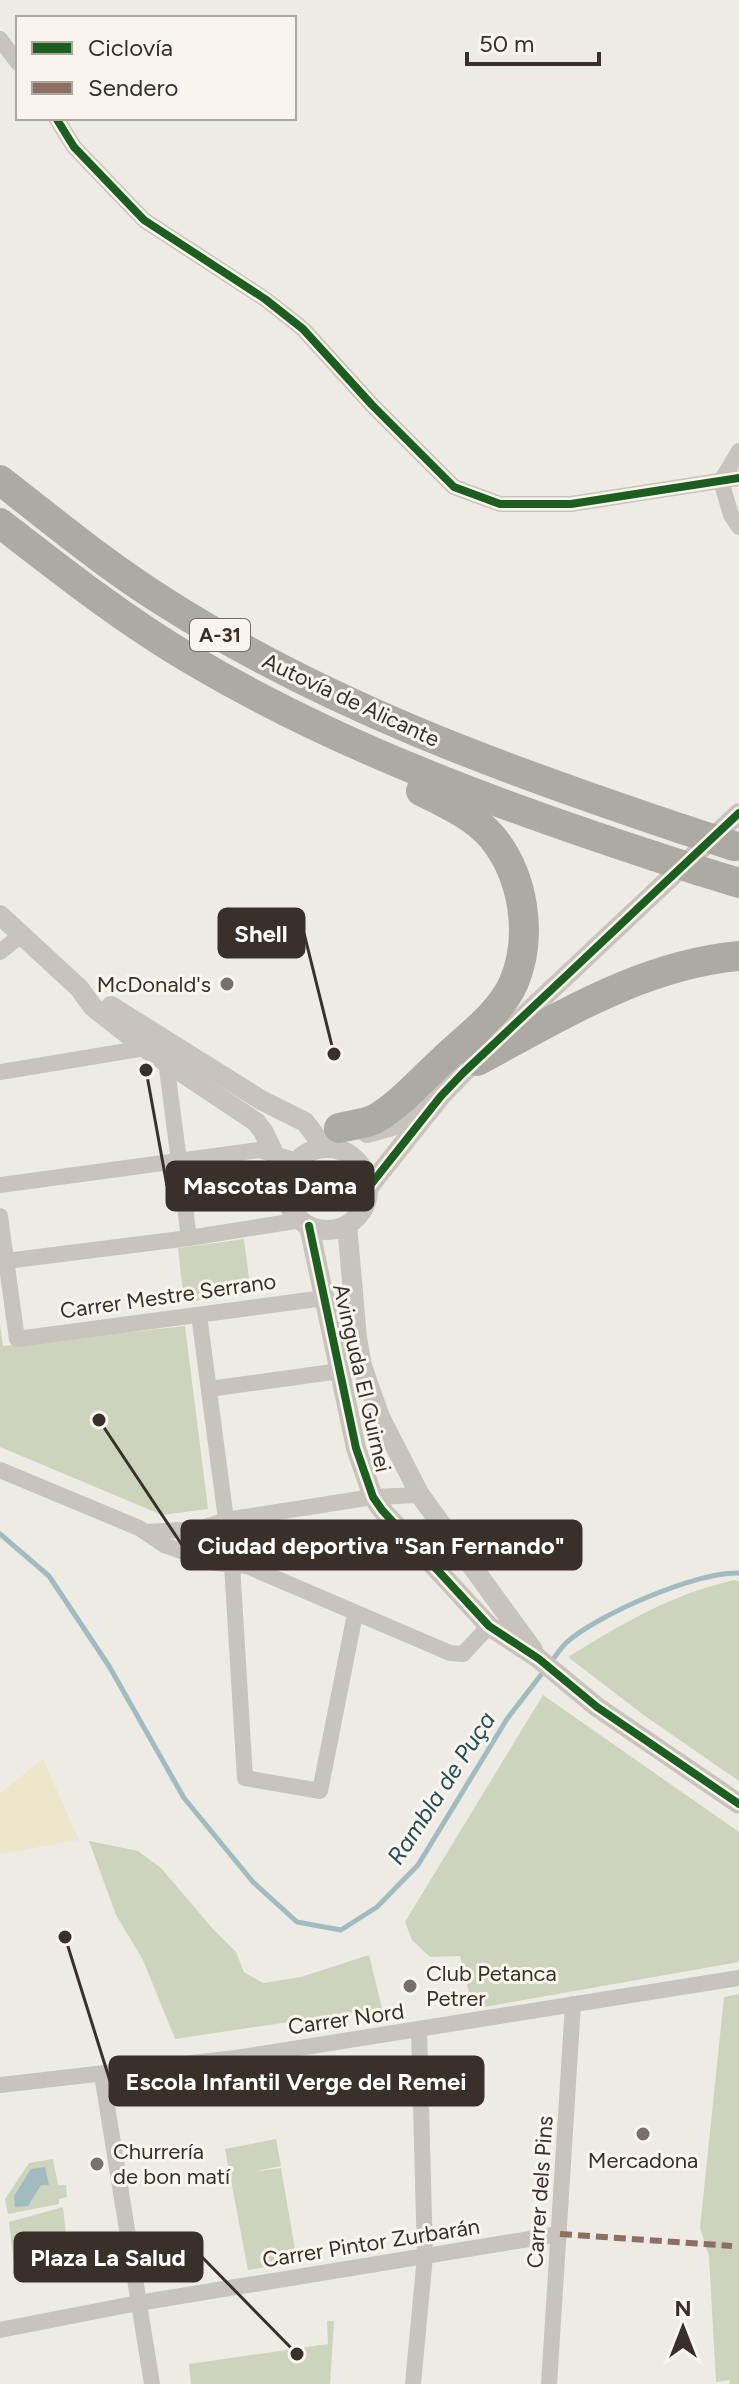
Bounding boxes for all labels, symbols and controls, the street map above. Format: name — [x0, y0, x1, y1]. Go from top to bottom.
legend — [16, 16, 296, 120]
scale bar — [467, 16, 599, 66]
text: 50 m — [479, 29, 535, 58]
text: Ciclovía — [88, 33, 173, 62]
text: Sendero — [88, 73, 178, 102]
road number: A-31 — [190, 619, 250, 651]
street label: Autovía de Alicante — [258, 647, 444, 753]
callout: Shell — [219, 909, 304, 957]
text: Shell — [234, 919, 288, 948]
place label: McDonald's — [97, 971, 211, 998]
marker: McDonald's — [218, 975, 236, 993]
callout: Mascotas Dama — [167, 1162, 373, 1210]
text: Mascotas Dama — [183, 1171, 357, 1200]
street label: Carrer Mestre Serrano — [58, 1267, 278, 1325]
street label: Avinguda El Guirnei — [327, 1281, 397, 1475]
callout: Ciudad deportiva "San Fernando" — [182, 1521, 581, 1569]
text: Ciudad deportiva "San Fernando" — [197, 1531, 565, 1560]
water label: Rambla de Puça — [381, 1706, 501, 1870]
place label: Club Petanca Petrer — [426, 1960, 557, 2012]
marker: Club Petanca Petrer — [401, 1977, 419, 1995]
street label: Carrer Nord — [286, 1997, 406, 2041]
callout: Escola Infantil Verge del Remei — [110, 2057, 483, 2105]
text: Escola Infantil Verge del Remei — [125, 2067, 467, 2096]
street label: Carrer dels Pins — [521, 2115, 559, 2269]
marker: Mercadona — [634, 2125, 652, 2143]
place label: Churrería de bon matí — [113, 2138, 231, 2190]
place label: Mercadona — [588, 2147, 698, 2174]
marker: Churrería de bon matí — [88, 2155, 106, 2173]
street label: Carrer Pintor Zurbarán — [260, 2212, 482, 2274]
callout: Plaza La Salud — [15, 2233, 202, 2281]
text: Plaza La Salud — [30, 2243, 186, 2272]
north arrow — [643, 2288, 723, 2368]
text: N — [674, 2295, 692, 2322]

